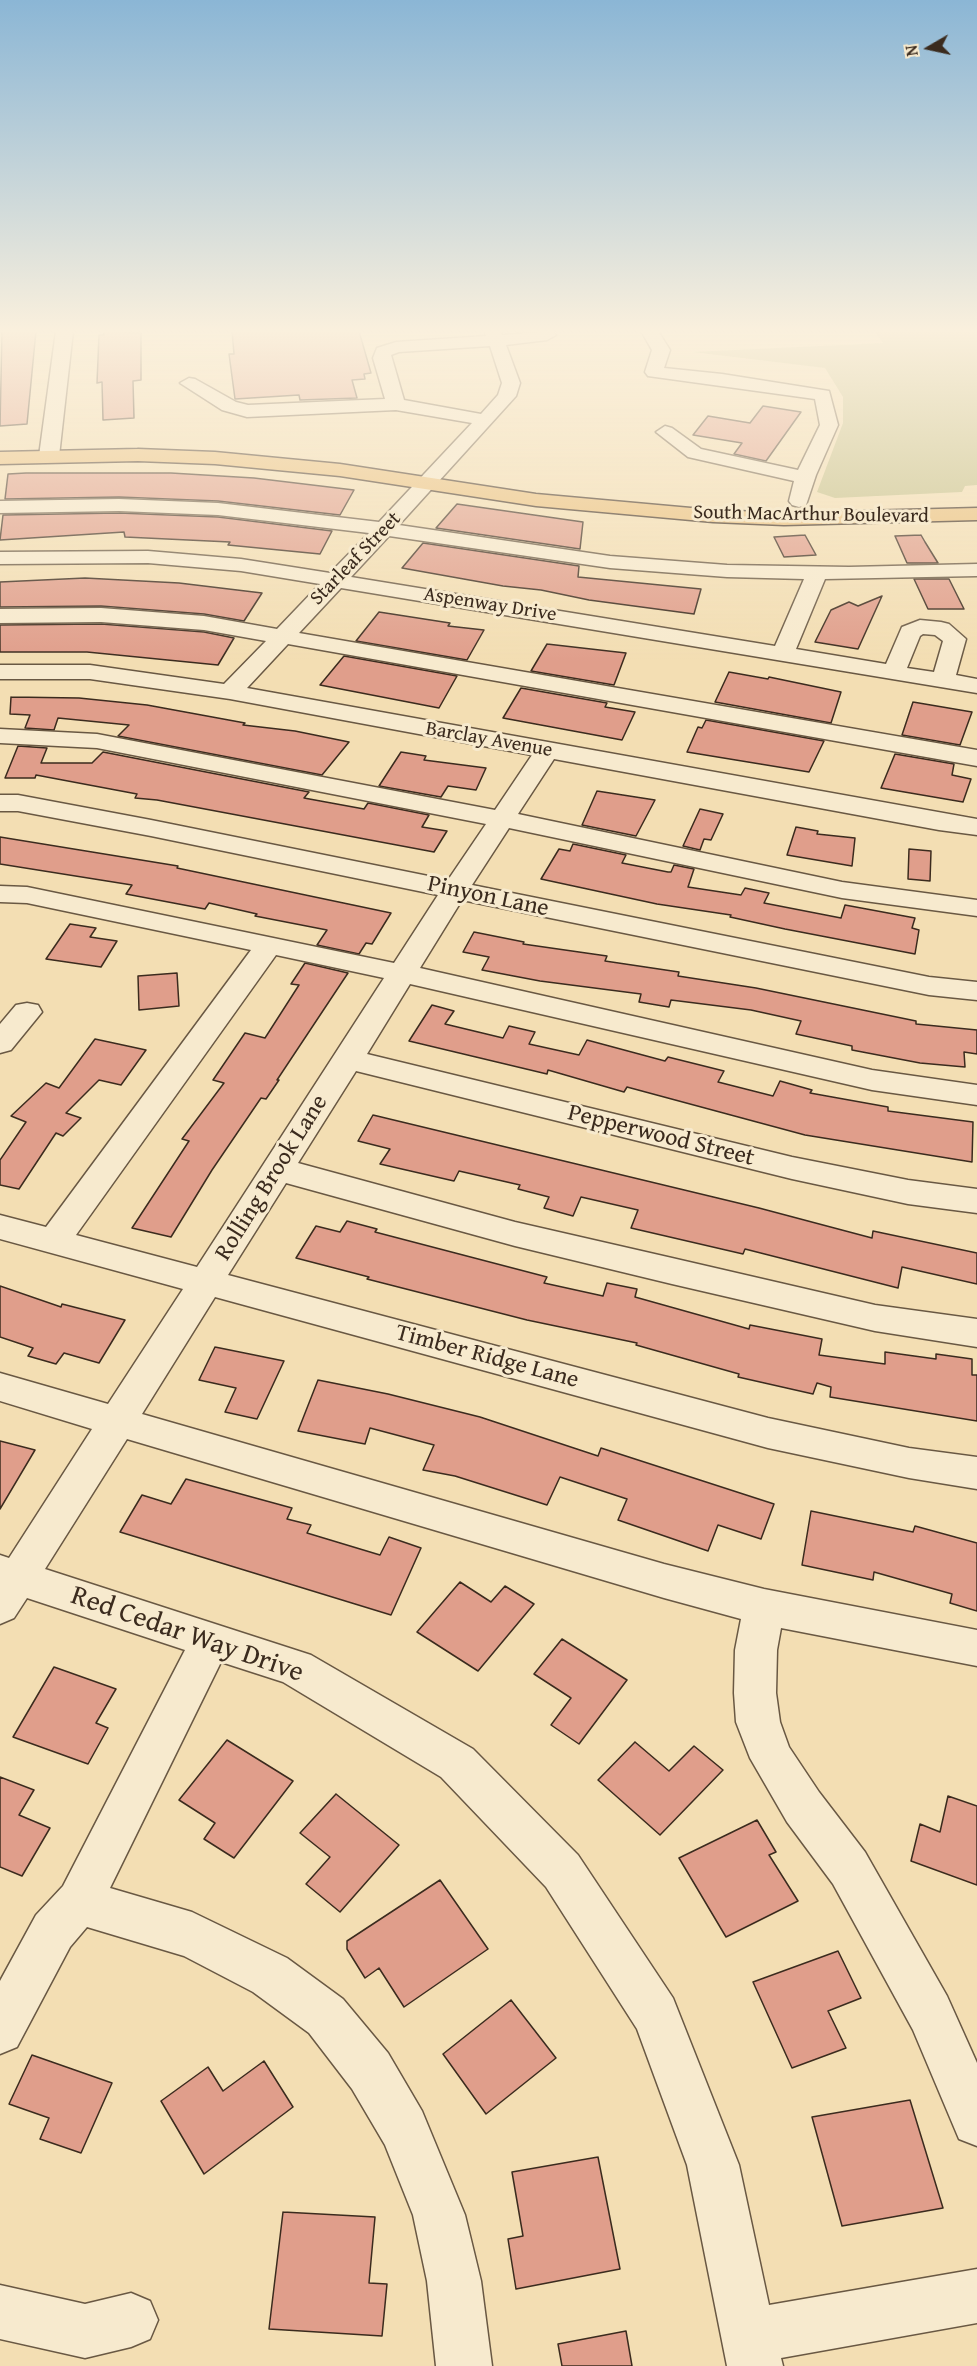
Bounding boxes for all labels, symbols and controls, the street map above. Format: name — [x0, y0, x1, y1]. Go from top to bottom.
north arrow — [899, 18, 959, 78]
text: N — [899, 44, 924, 58]
street label: South MacArthur Boulevard — [693, 501, 929, 529]
street label: Starleaf Street — [306, 507, 406, 611]
street label: Aspenway Drive — [422, 583, 558, 627]
street label: Barclay Avenue — [424, 717, 554, 763]
street label: Pinyon Lane — [425, 870, 551, 924]
street label: Rolling Brook Lane — [209, 1090, 335, 1266]
street label: Pepperwood Street — [565, 1099, 757, 1173]
street label: Timber Ridge Lane — [392, 1319, 582, 1395]
street label: Red Cedar Way Drive — [66, 1579, 308, 1691]

